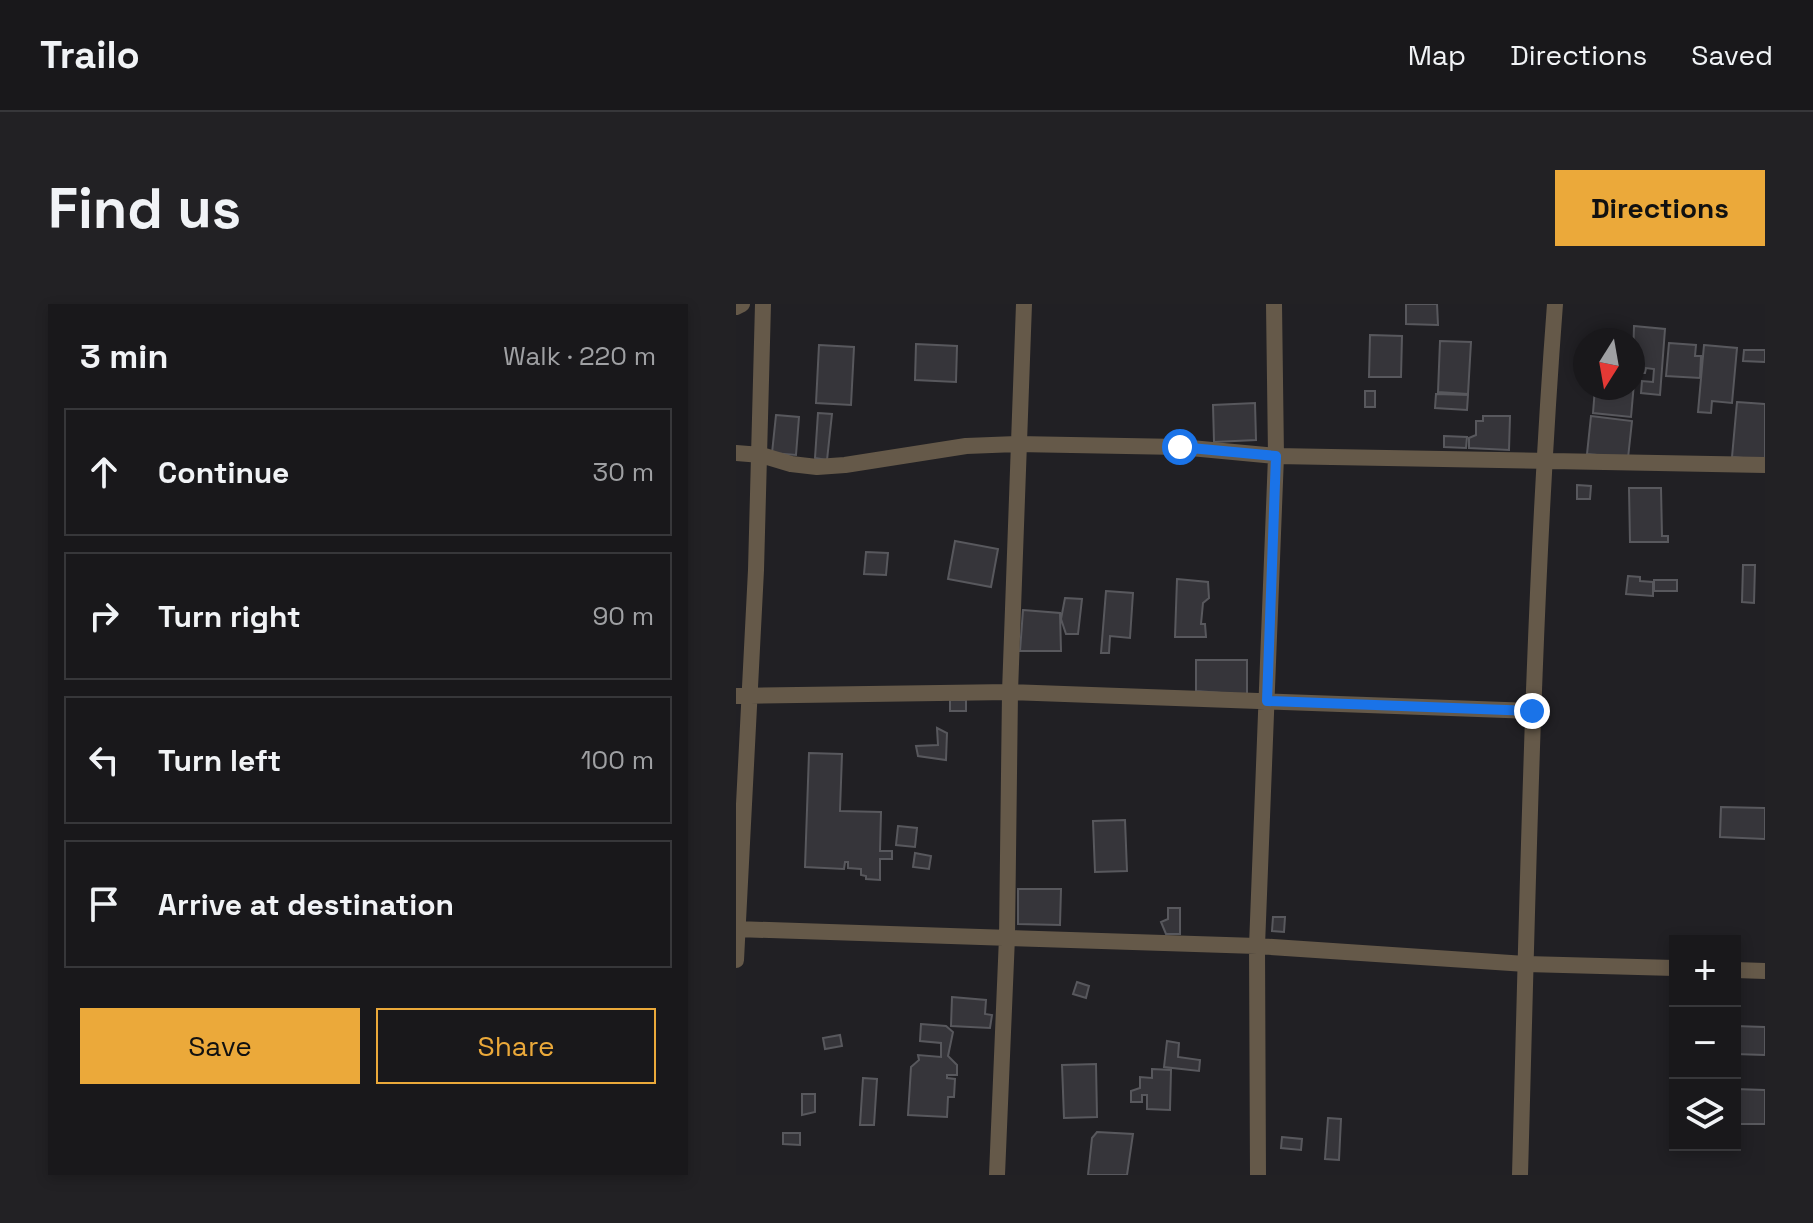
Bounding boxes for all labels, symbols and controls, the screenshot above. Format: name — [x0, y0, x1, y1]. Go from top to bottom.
text: Trailo — [40, 31, 140, 79]
text: Map — [1408, 37, 1466, 73]
text: Directions — [1510, 37, 1647, 73]
text: Saved — [1691, 37, 1773, 73]
button: Directions — [1555, 170, 1765, 246]
text: Find us — [48, 173, 241, 244]
north arrow — [1573, 328, 1645, 400]
text: 3 min — [80, 335, 168, 378]
text: Walk · 220 m — [503, 339, 656, 373]
route start — [1162, 429, 1198, 465]
icon: ahead — [82, 450, 126, 494]
text: Continue — [158, 453, 289, 492]
text: 30 m — [593, 455, 654, 489]
icon: right — [82, 594, 126, 638]
text: Turn right — [158, 597, 301, 636]
text: 90 m — [592, 599, 654, 633]
route end — [1514, 693, 1550, 729]
icon: left — [82, 738, 126, 782]
text: Turn left — [158, 741, 281, 780]
text: 100 m — [581, 743, 654, 777]
icon: arrive — [82, 882, 126, 926]
text: Arrive at destination — [158, 885, 454, 924]
map controls — [1669, 935, 1741, 1151]
button: + — [1669, 935, 1741, 1007]
button: − — [1669, 1007, 1741, 1079]
button: Save — [80, 1008, 360, 1084]
button: Share — [376, 1008, 656, 1084]
button: layers — [1669, 1079, 1741, 1151]

